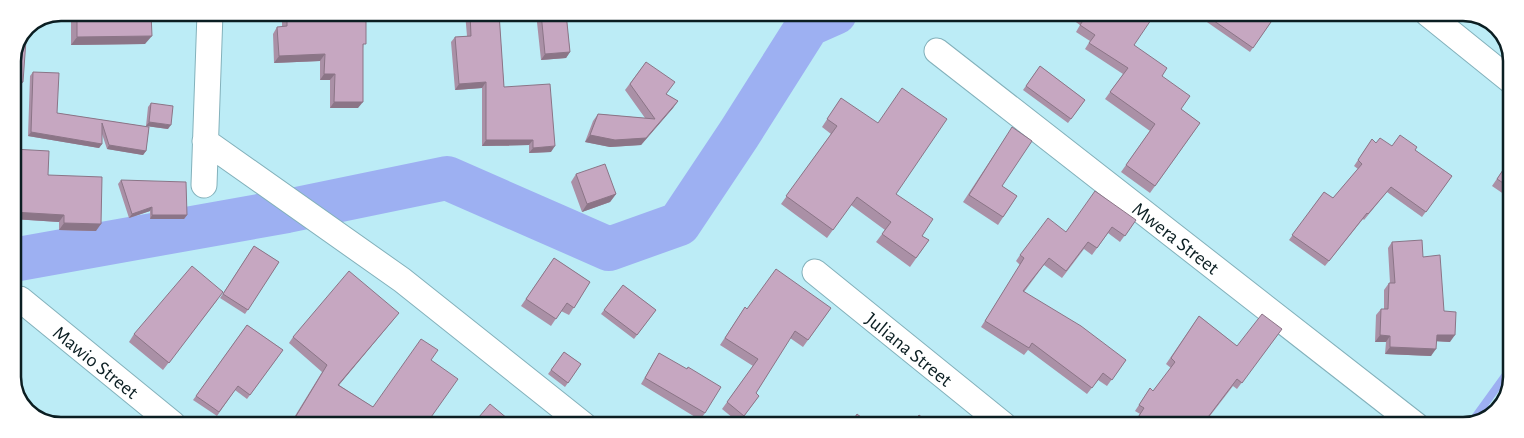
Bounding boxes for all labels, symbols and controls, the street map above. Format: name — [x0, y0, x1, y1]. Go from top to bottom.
street label: Mwera Street — [1128, 199, 1223, 279]
street label: Juliana Street — [861, 309, 956, 391]
street label: Mawio Street — [49, 323, 142, 403]

